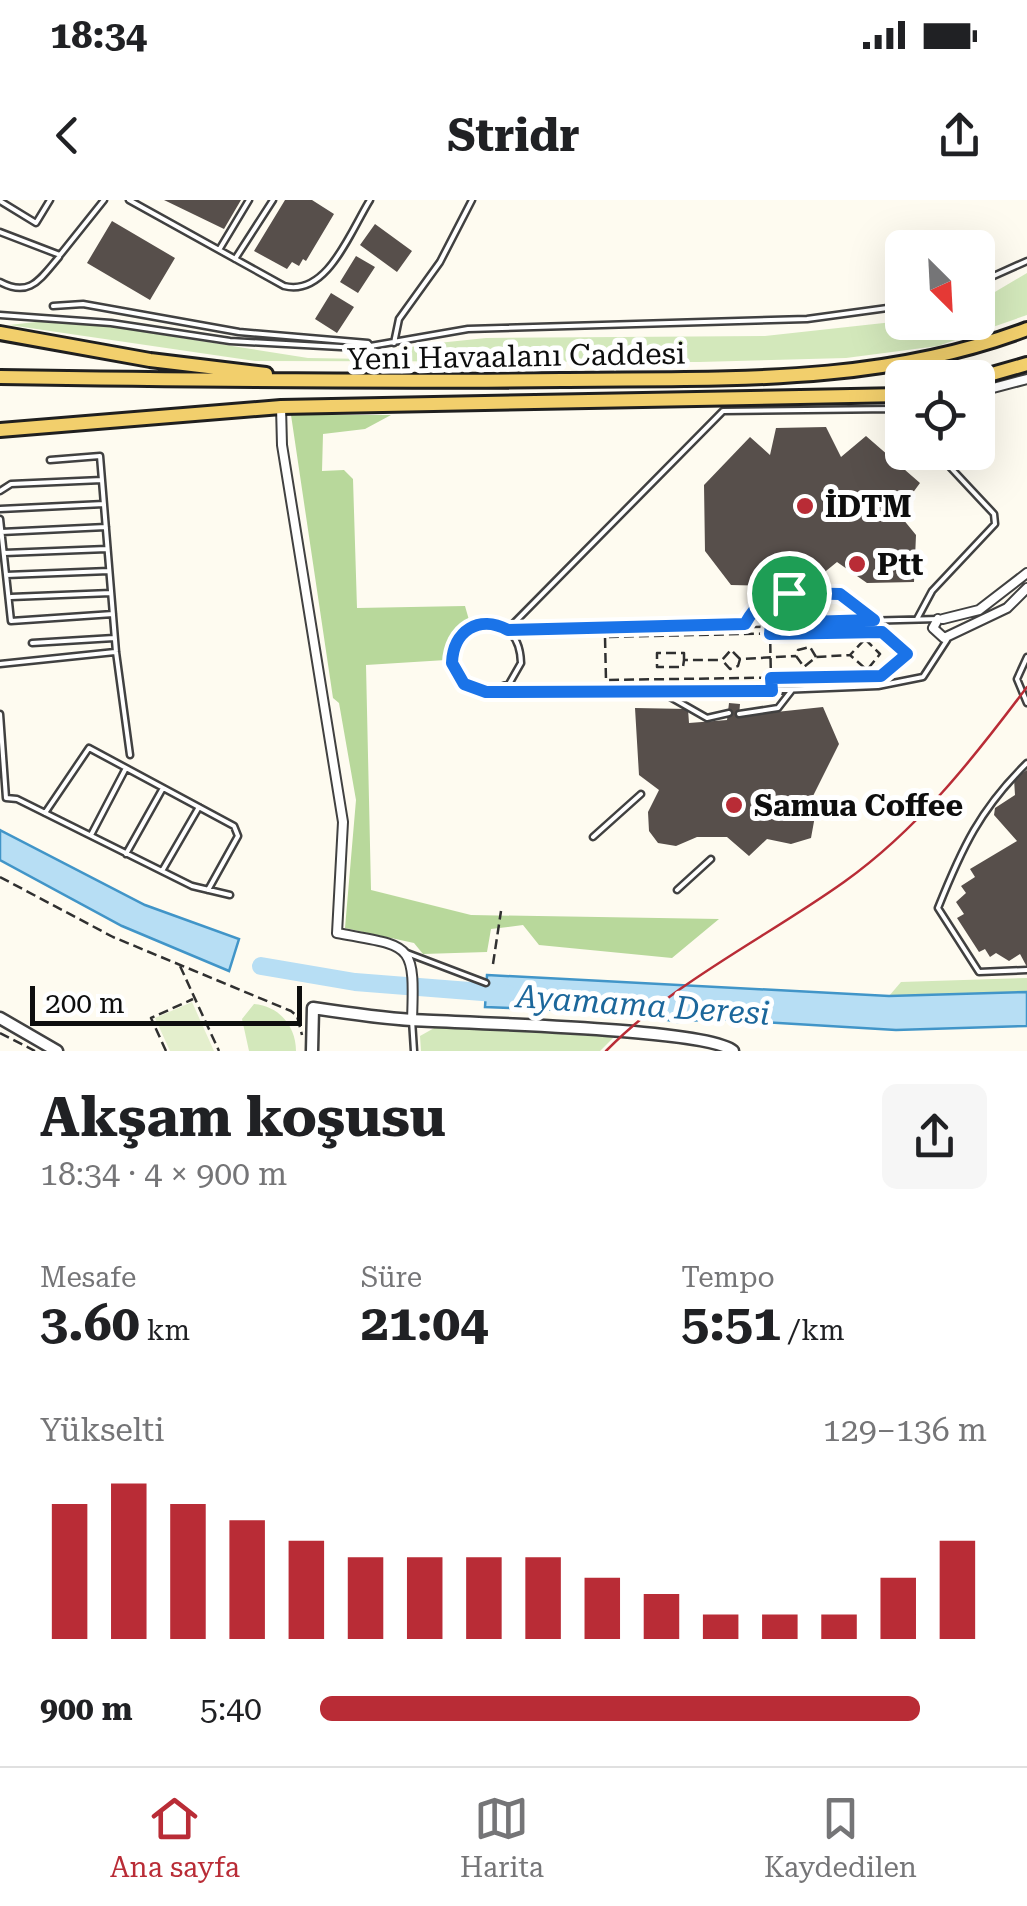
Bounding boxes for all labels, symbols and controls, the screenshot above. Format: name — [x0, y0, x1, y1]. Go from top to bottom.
text: 18:34 — [50, 13, 147, 57]
icon: back — [40, 108, 95, 163]
icon: share — [932, 108, 987, 163]
text: Stridr — [447, 109, 580, 162]
north arrow — [885, 230, 995, 340]
map controls — [885, 230, 995, 470]
street label: Yeni Havaalanı Caddesi — [346, 336, 686, 376]
button: locate — [885, 360, 995, 470]
place label: İDTM — [825, 488, 912, 524]
marker: İDTM — [794, 495, 816, 517]
place label: Ptt — [877, 547, 924, 582]
pin — [747, 551, 832, 636]
marker: Ptt — [846, 553, 868, 575]
icon: arrive — [762, 566, 817, 621]
place label: Samua Coffee — [754, 788, 963, 823]
marker: Samua Coffee — [723, 794, 745, 816]
water label: Ayamama Deresi — [513, 977, 771, 1033]
scale bar — [30, 981, 302, 1026]
text: 200 m — [45, 987, 125, 1020]
button: share — [882, 1084, 987, 1189]
text: Akşam koşusu — [40, 1085, 446, 1149]
text: 18:34 · 4 × 900 m — [40, 1155, 287, 1193]
text: Mesafe — [40, 1261, 136, 1294]
text: Süre — [361, 1261, 422, 1294]
text: Tempo — [681, 1261, 775, 1294]
text: 3.60 — [40, 1294, 140, 1352]
text: 21:04 — [361, 1294, 488, 1352]
text: 5:51 — [681, 1294, 781, 1352]
text: km — [140, 1314, 190, 1347]
text: /km — [781, 1314, 845, 1347]
text: Yükselti — [40, 1411, 165, 1449]
text: 129–136 m — [823, 1411, 987, 1449]
text: 900 m — [40, 1690, 133, 1728]
text: 5:40 — [200, 1690, 262, 1728]
tab: Ana sayfa — [110, 1791, 240, 1884]
tab: Harita — [460, 1791, 544, 1884]
tab: Kaydedilen — [764, 1791, 917, 1884]

